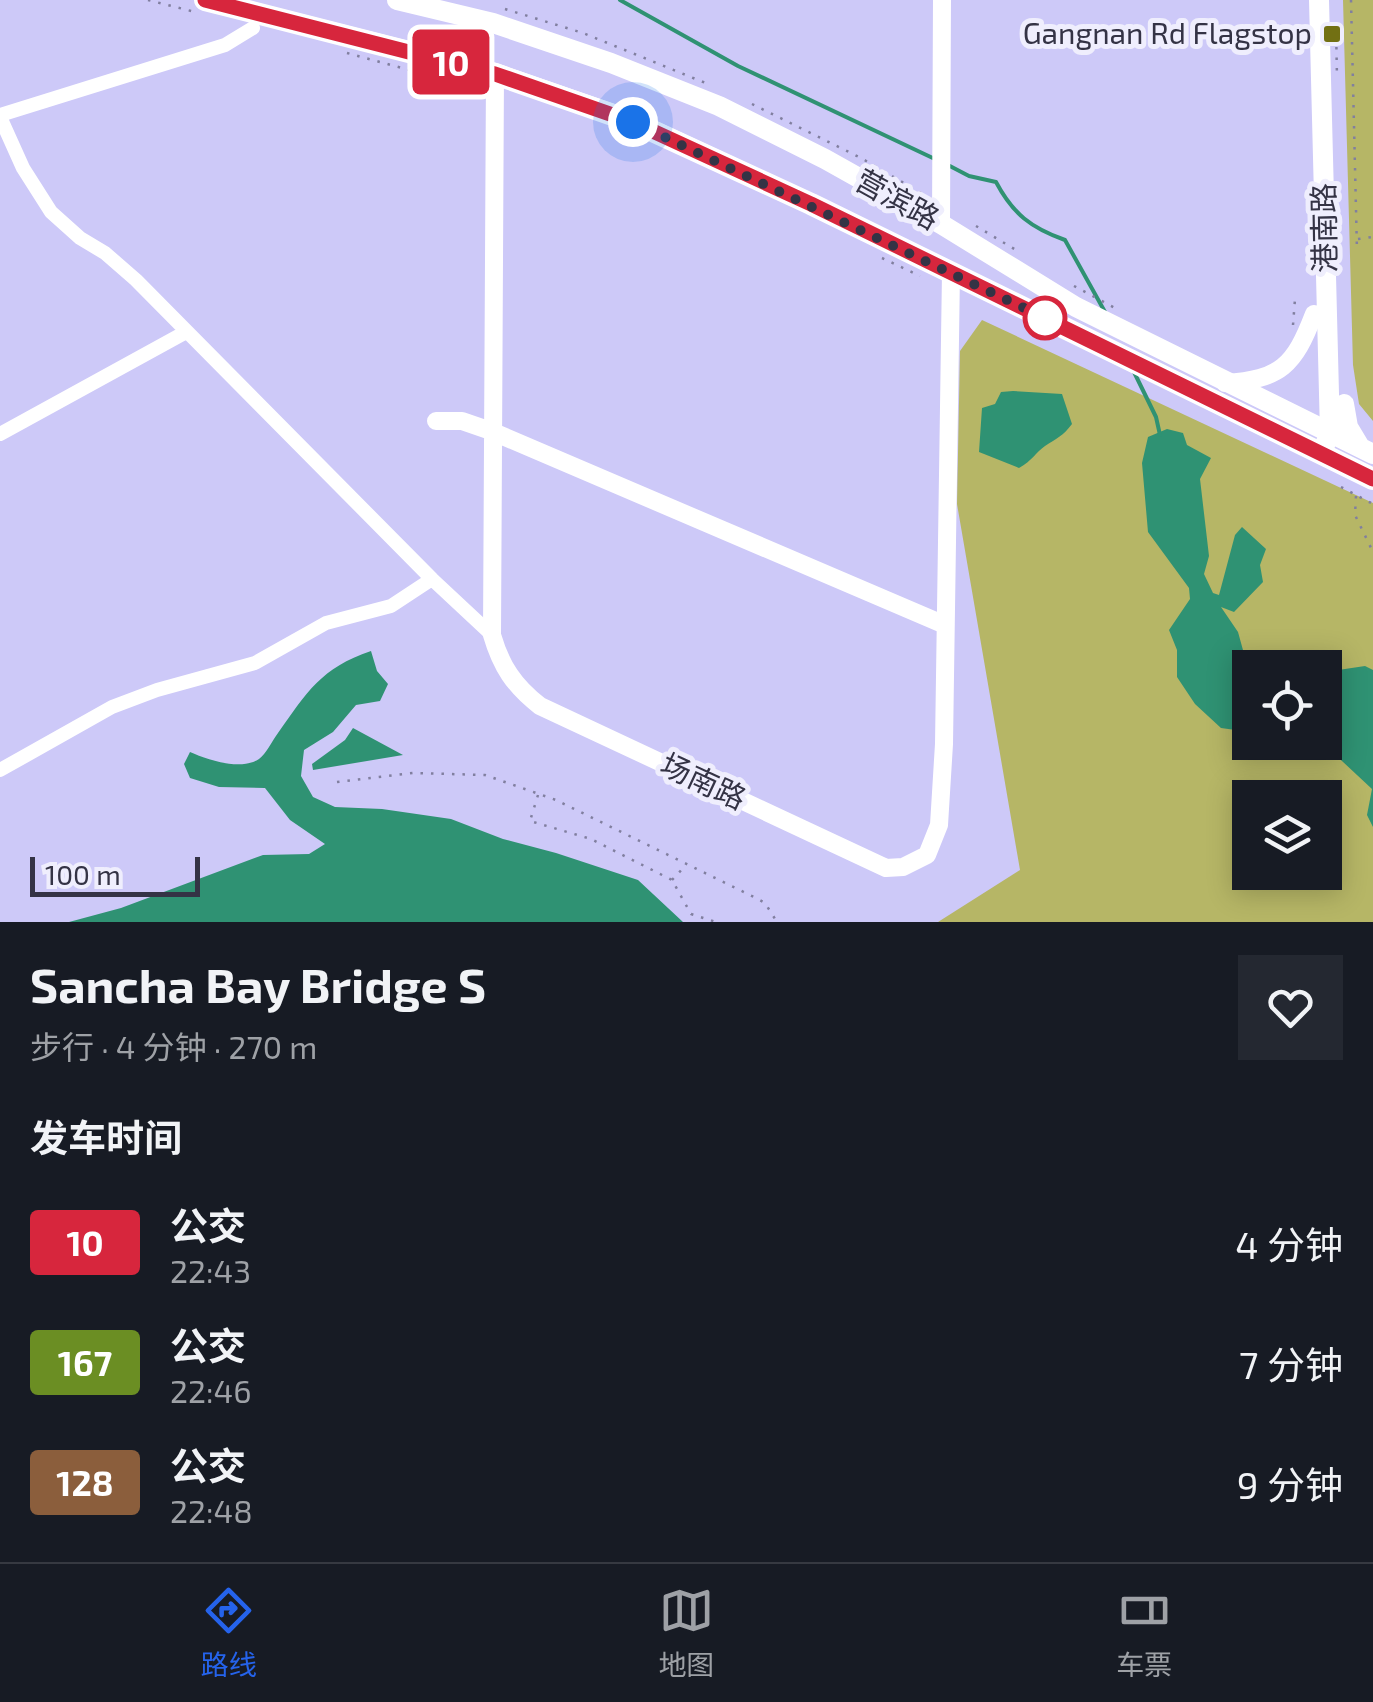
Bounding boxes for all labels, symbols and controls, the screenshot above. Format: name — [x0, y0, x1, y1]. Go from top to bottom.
place label: Gangnan Rd Flagstop — [1023, 14, 1312, 50]
marker: Gangnan Rd Flagstop — [1321, 23, 1343, 45]
line badge: 10 — [406, 30, 496, 94]
text: 10 — [432, 41, 470, 83]
your location — [608, 97, 658, 147]
street label: 营滨路 — [850, 161, 946, 236]
street label: 港南路 — [1304, 183, 1342, 273]
unlabelled marker — [1024, 297, 1066, 339]
map controls — [1232, 650, 1342, 890]
button: locate — [1232, 650, 1342, 760]
street label: 场南路 — [655, 745, 752, 816]
button: layers — [1232, 780, 1342, 890]
scale bar — [30, 852, 200, 896]
text: 100 m — [45, 857, 121, 891]
text: Sancha Bay Bridge S — [30, 955, 486, 1013]
button: heart — [1238, 955, 1343, 1060]
text: 步行 · 4 分钟 · 270 m — [30, 1027, 317, 1065]
text: 发车时间 — [30, 1114, 182, 1160]
text: 公交 — [170, 1202, 246, 1248]
text: 10 — [66, 1221, 104, 1263]
text: 4 分钟 — [1235, 1221, 1343, 1267]
text: 22:43 — [170, 1251, 251, 1289]
text: 公交 — [170, 1322, 246, 1368]
text: 167 — [58, 1341, 112, 1383]
text: 7 分钟 — [1239, 1341, 1343, 1387]
text: 22:46 — [170, 1371, 252, 1409]
text: 公交 — [170, 1442, 246, 1488]
text: 128 — [56, 1461, 114, 1503]
text: 9 分钟 — [1237, 1461, 1343, 1507]
text: 22:48 — [170, 1491, 253, 1529]
tab: 路线 — [201, 1583, 257, 1683]
tab: 地图 — [658, 1583, 714, 1683]
tab: 车票 — [1116, 1583, 1172, 1683]

